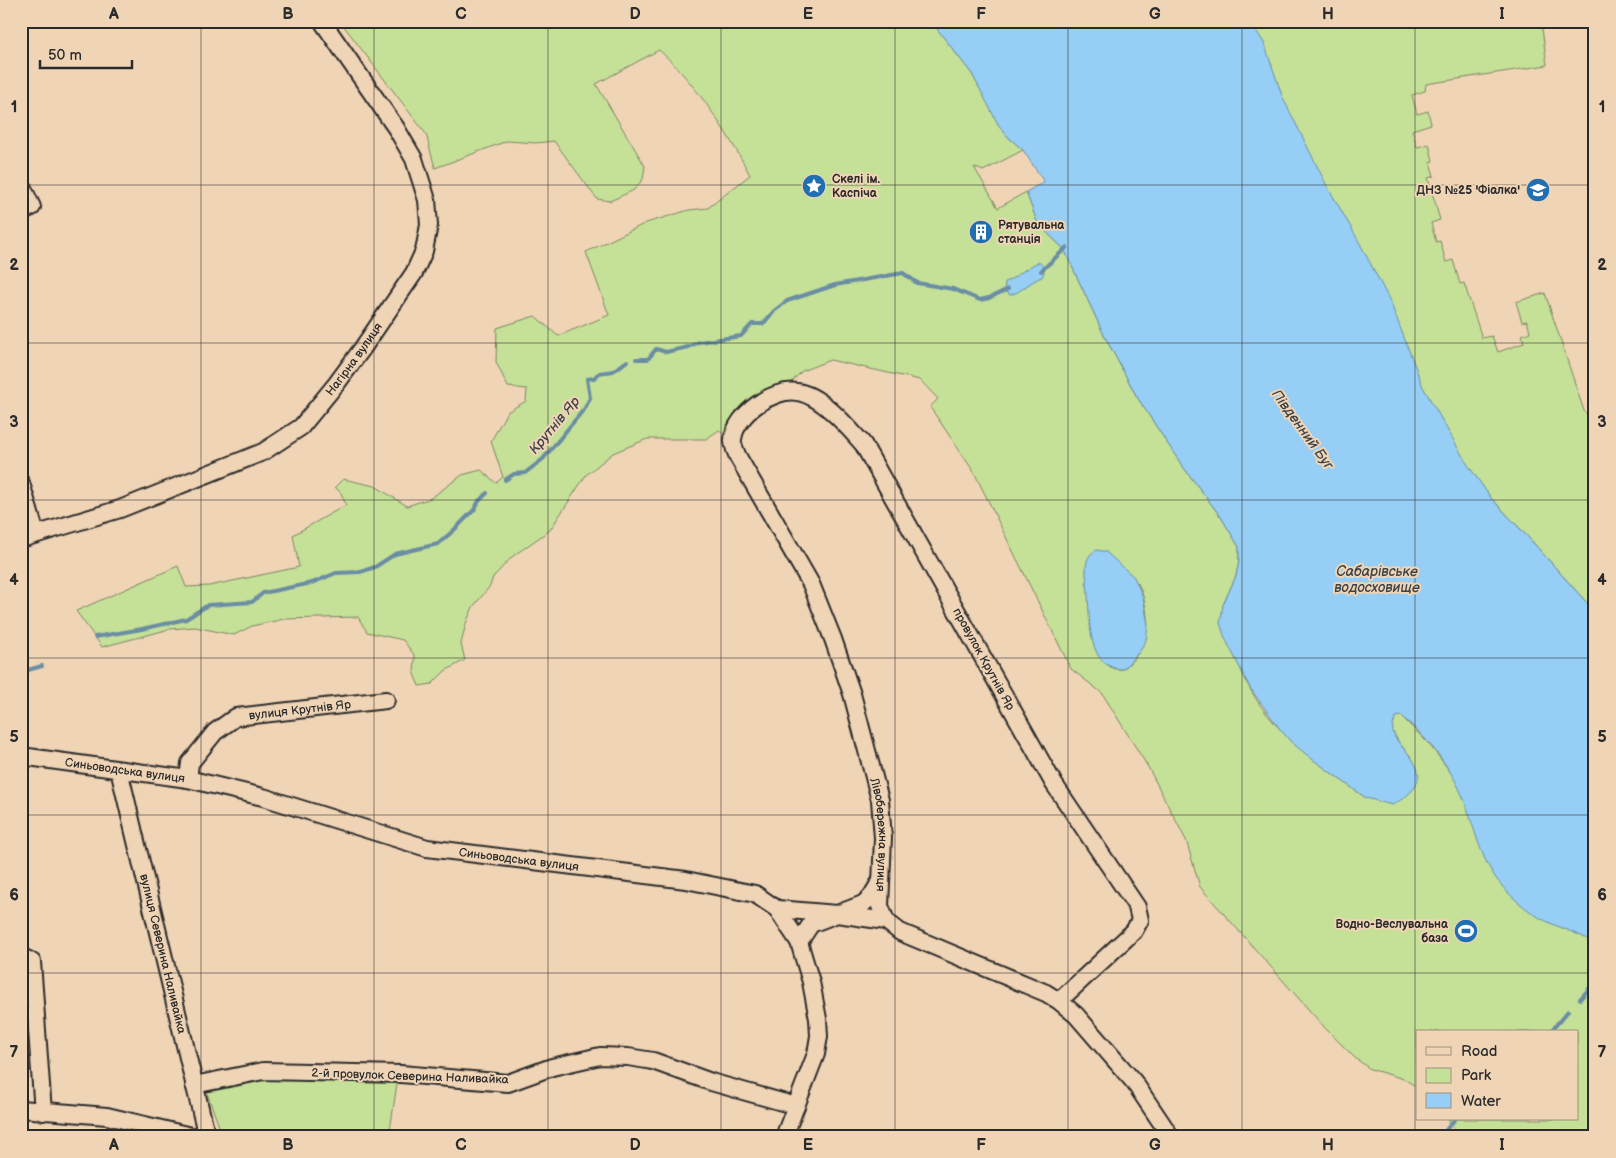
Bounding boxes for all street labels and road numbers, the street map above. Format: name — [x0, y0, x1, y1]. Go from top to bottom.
street label: Нагірна вулиця — [323, 320, 386, 399]
street label: провулок Крутнів Яр — [949, 606, 1018, 713]
street label: вулиця Крутнів Яр — [248, 697, 352, 723]
street label: Синьоводська вулиця — [64, 755, 186, 787]
street label: Лівобережна вулиця — [866, 775, 890, 892]
street label: Синьоводська вулиця — [458, 845, 580, 875]
street label: вулиця Северина Наливайка — [136, 873, 189, 1035]
street label: 2-й провулок Северина Наливайка — [311, 1066, 509, 1087]

